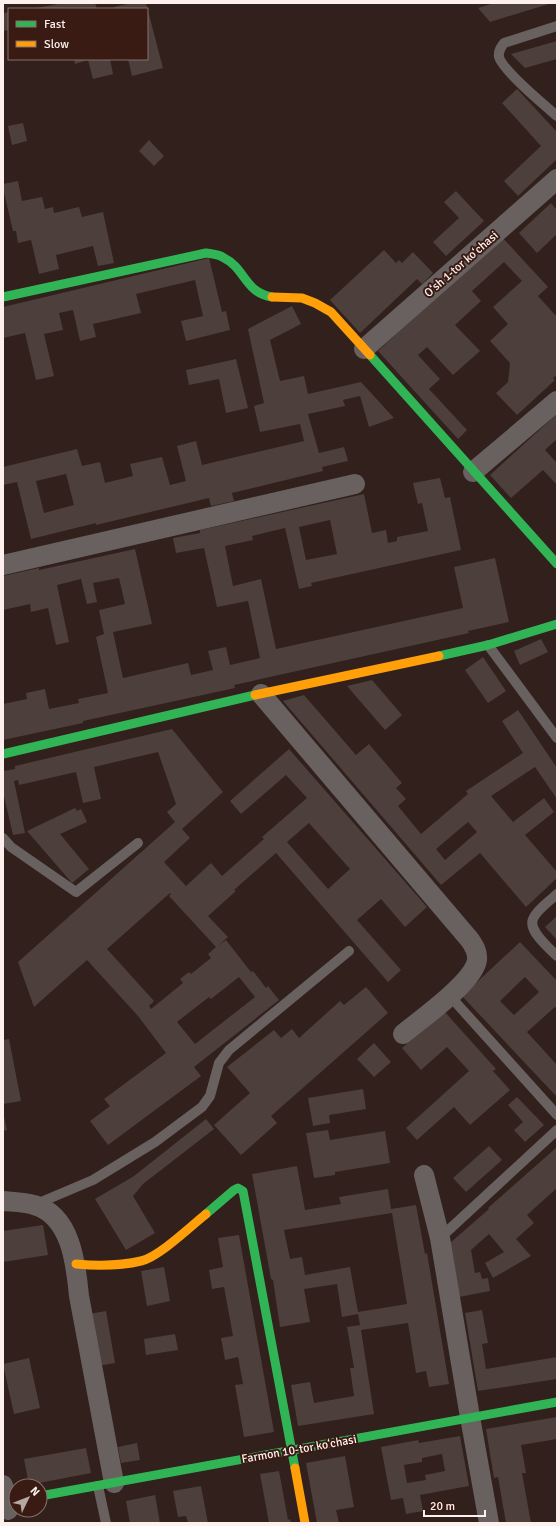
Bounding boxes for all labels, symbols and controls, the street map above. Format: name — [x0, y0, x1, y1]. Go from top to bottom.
legend — [8, 8, 148, 60]
text: Fast — [44, 17, 65, 32]
text: Slow — [44, 37, 69, 52]
street label: O‘sh 1-tor koʻchasi — [421, 228, 501, 301]
street label: Farmon 10-tor koʻchasi — [240, 1432, 358, 1467]
north arrow — [8, 1478, 48, 1518]
text: N — [28, 1484, 42, 1499]
scale bar — [424, 1492, 485, 1518]
text: 20 m — [430, 1499, 455, 1514]

